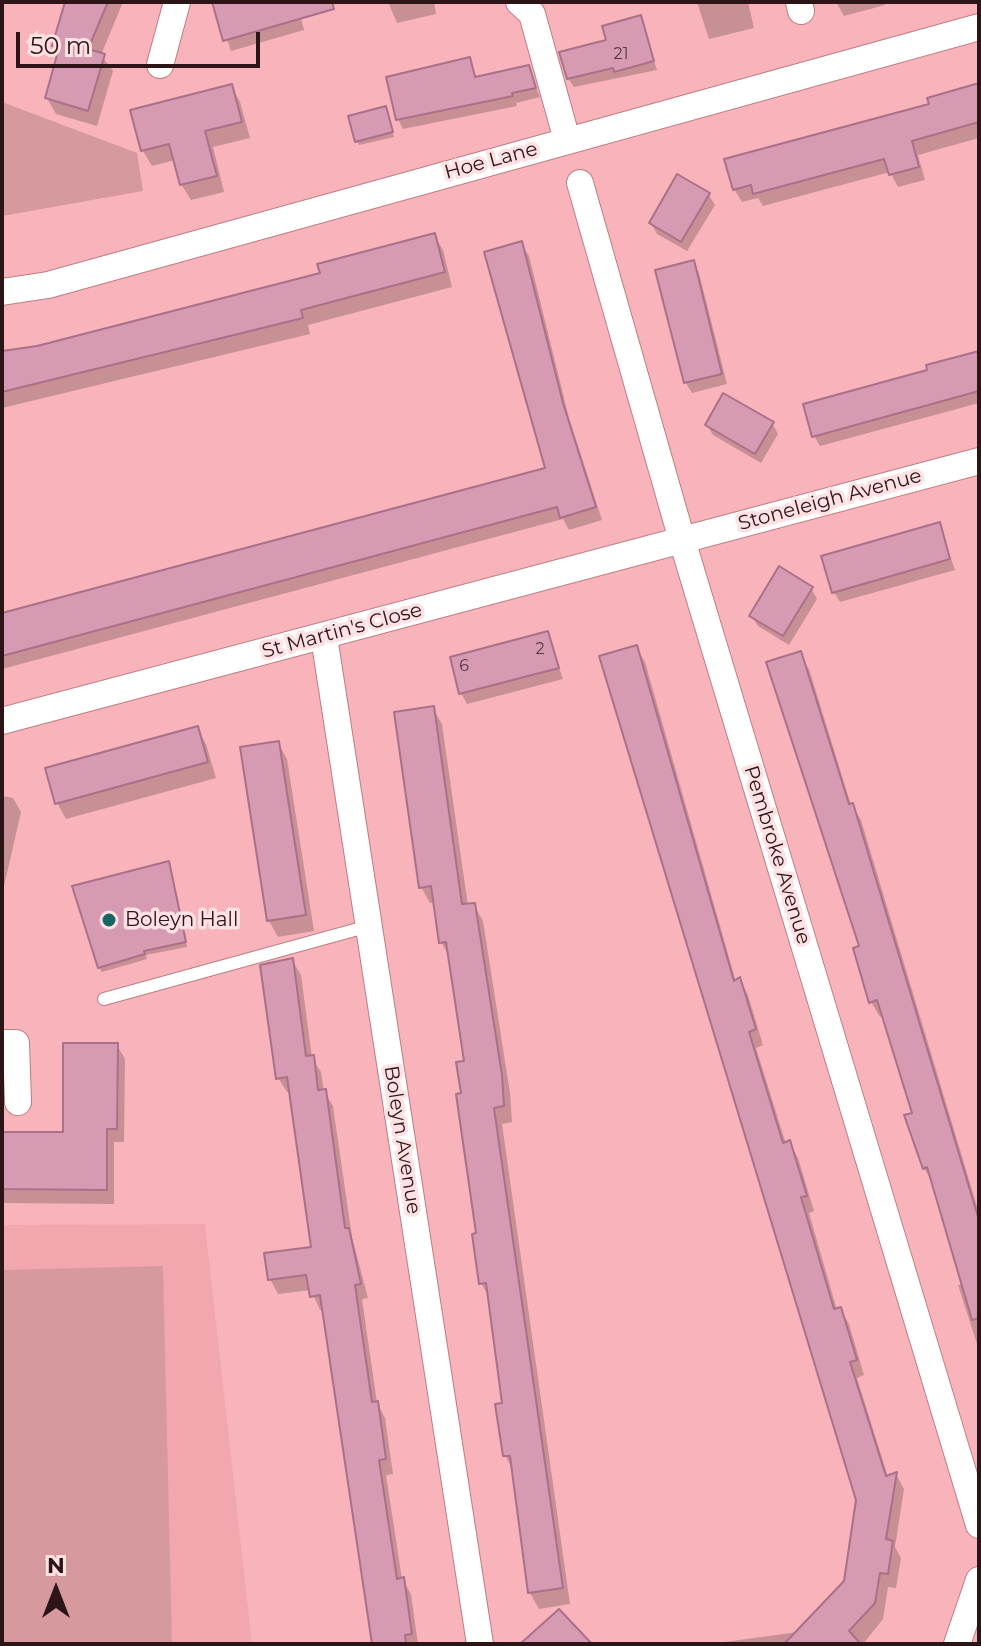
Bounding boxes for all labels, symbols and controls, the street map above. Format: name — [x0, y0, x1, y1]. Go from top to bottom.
scale bar — [20, 16, 264, 66]
text: 50 m — [30, 31, 91, 60]
house number: 21 — [614, 44, 628, 64]
street label: Hoe Lane — [442, 137, 540, 185]
street label: Stoneleigh Avenue — [736, 464, 924, 536]
street label: St Martin's Close — [259, 598, 425, 664]
house number: 2 — [535, 639, 545, 659]
house number: 6 — [459, 656, 469, 676]
street label: Pembroke Avenue — [738, 763, 816, 947]
place label: Boleyn Hall — [125, 908, 238, 932]
marker: Boleyn Hall — [100, 911, 118, 929]
street label: Boleyn Avenue — [378, 1064, 426, 1216]
north arrow — [16, 1550, 96, 1630]
text: N — [47, 1552, 65, 1579]

